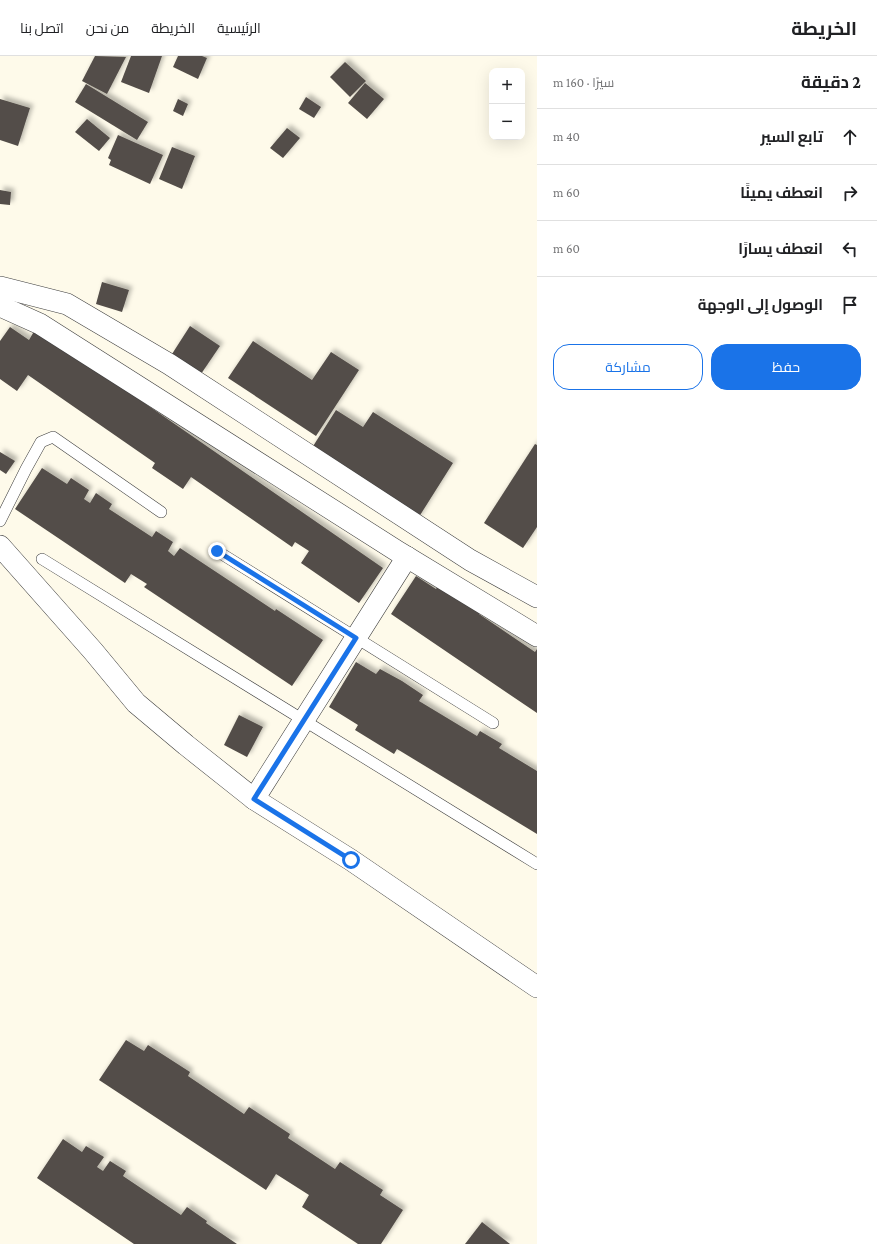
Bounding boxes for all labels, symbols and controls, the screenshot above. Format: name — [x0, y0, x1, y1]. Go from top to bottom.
text: الخريطة — [791, 18, 857, 39]
text: اتصل بنا — [20, 20, 64, 36]
text: من نحن — [86, 20, 129, 36]
text: الخريطة — [151, 20, 195, 36]
text: الرئيسية — [217, 20, 261, 36]
map controls — [489, 68, 525, 140]
button: + — [489, 68, 525, 104]
text: 2 دقيقة — [801, 73, 861, 92]
text: سيرًا · 160 m — [553, 75, 614, 90]
button: − — [489, 104, 525, 140]
icon: ahead — [839, 126, 861, 148]
text: 40 m — [553, 129, 580, 144]
text: تابع السير — [760, 129, 823, 145]
icon: right — [839, 182, 861, 204]
text: 60 m — [553, 185, 580, 200]
text: انعطف يمينًا — [740, 185, 823, 201]
icon: left — [839, 238, 861, 260]
text: 60 m — [553, 241, 580, 256]
text: انعطف يسارًا — [738, 241, 823, 257]
icon: arrive — [839, 294, 861, 316]
text: الوصول إلى الوجهة — [698, 297, 823, 313]
button: مشاركة — [553, 344, 703, 390]
button: حفظ — [711, 344, 861, 390]
route end — [208, 542, 226, 560]
route start — [342, 851, 360, 869]

